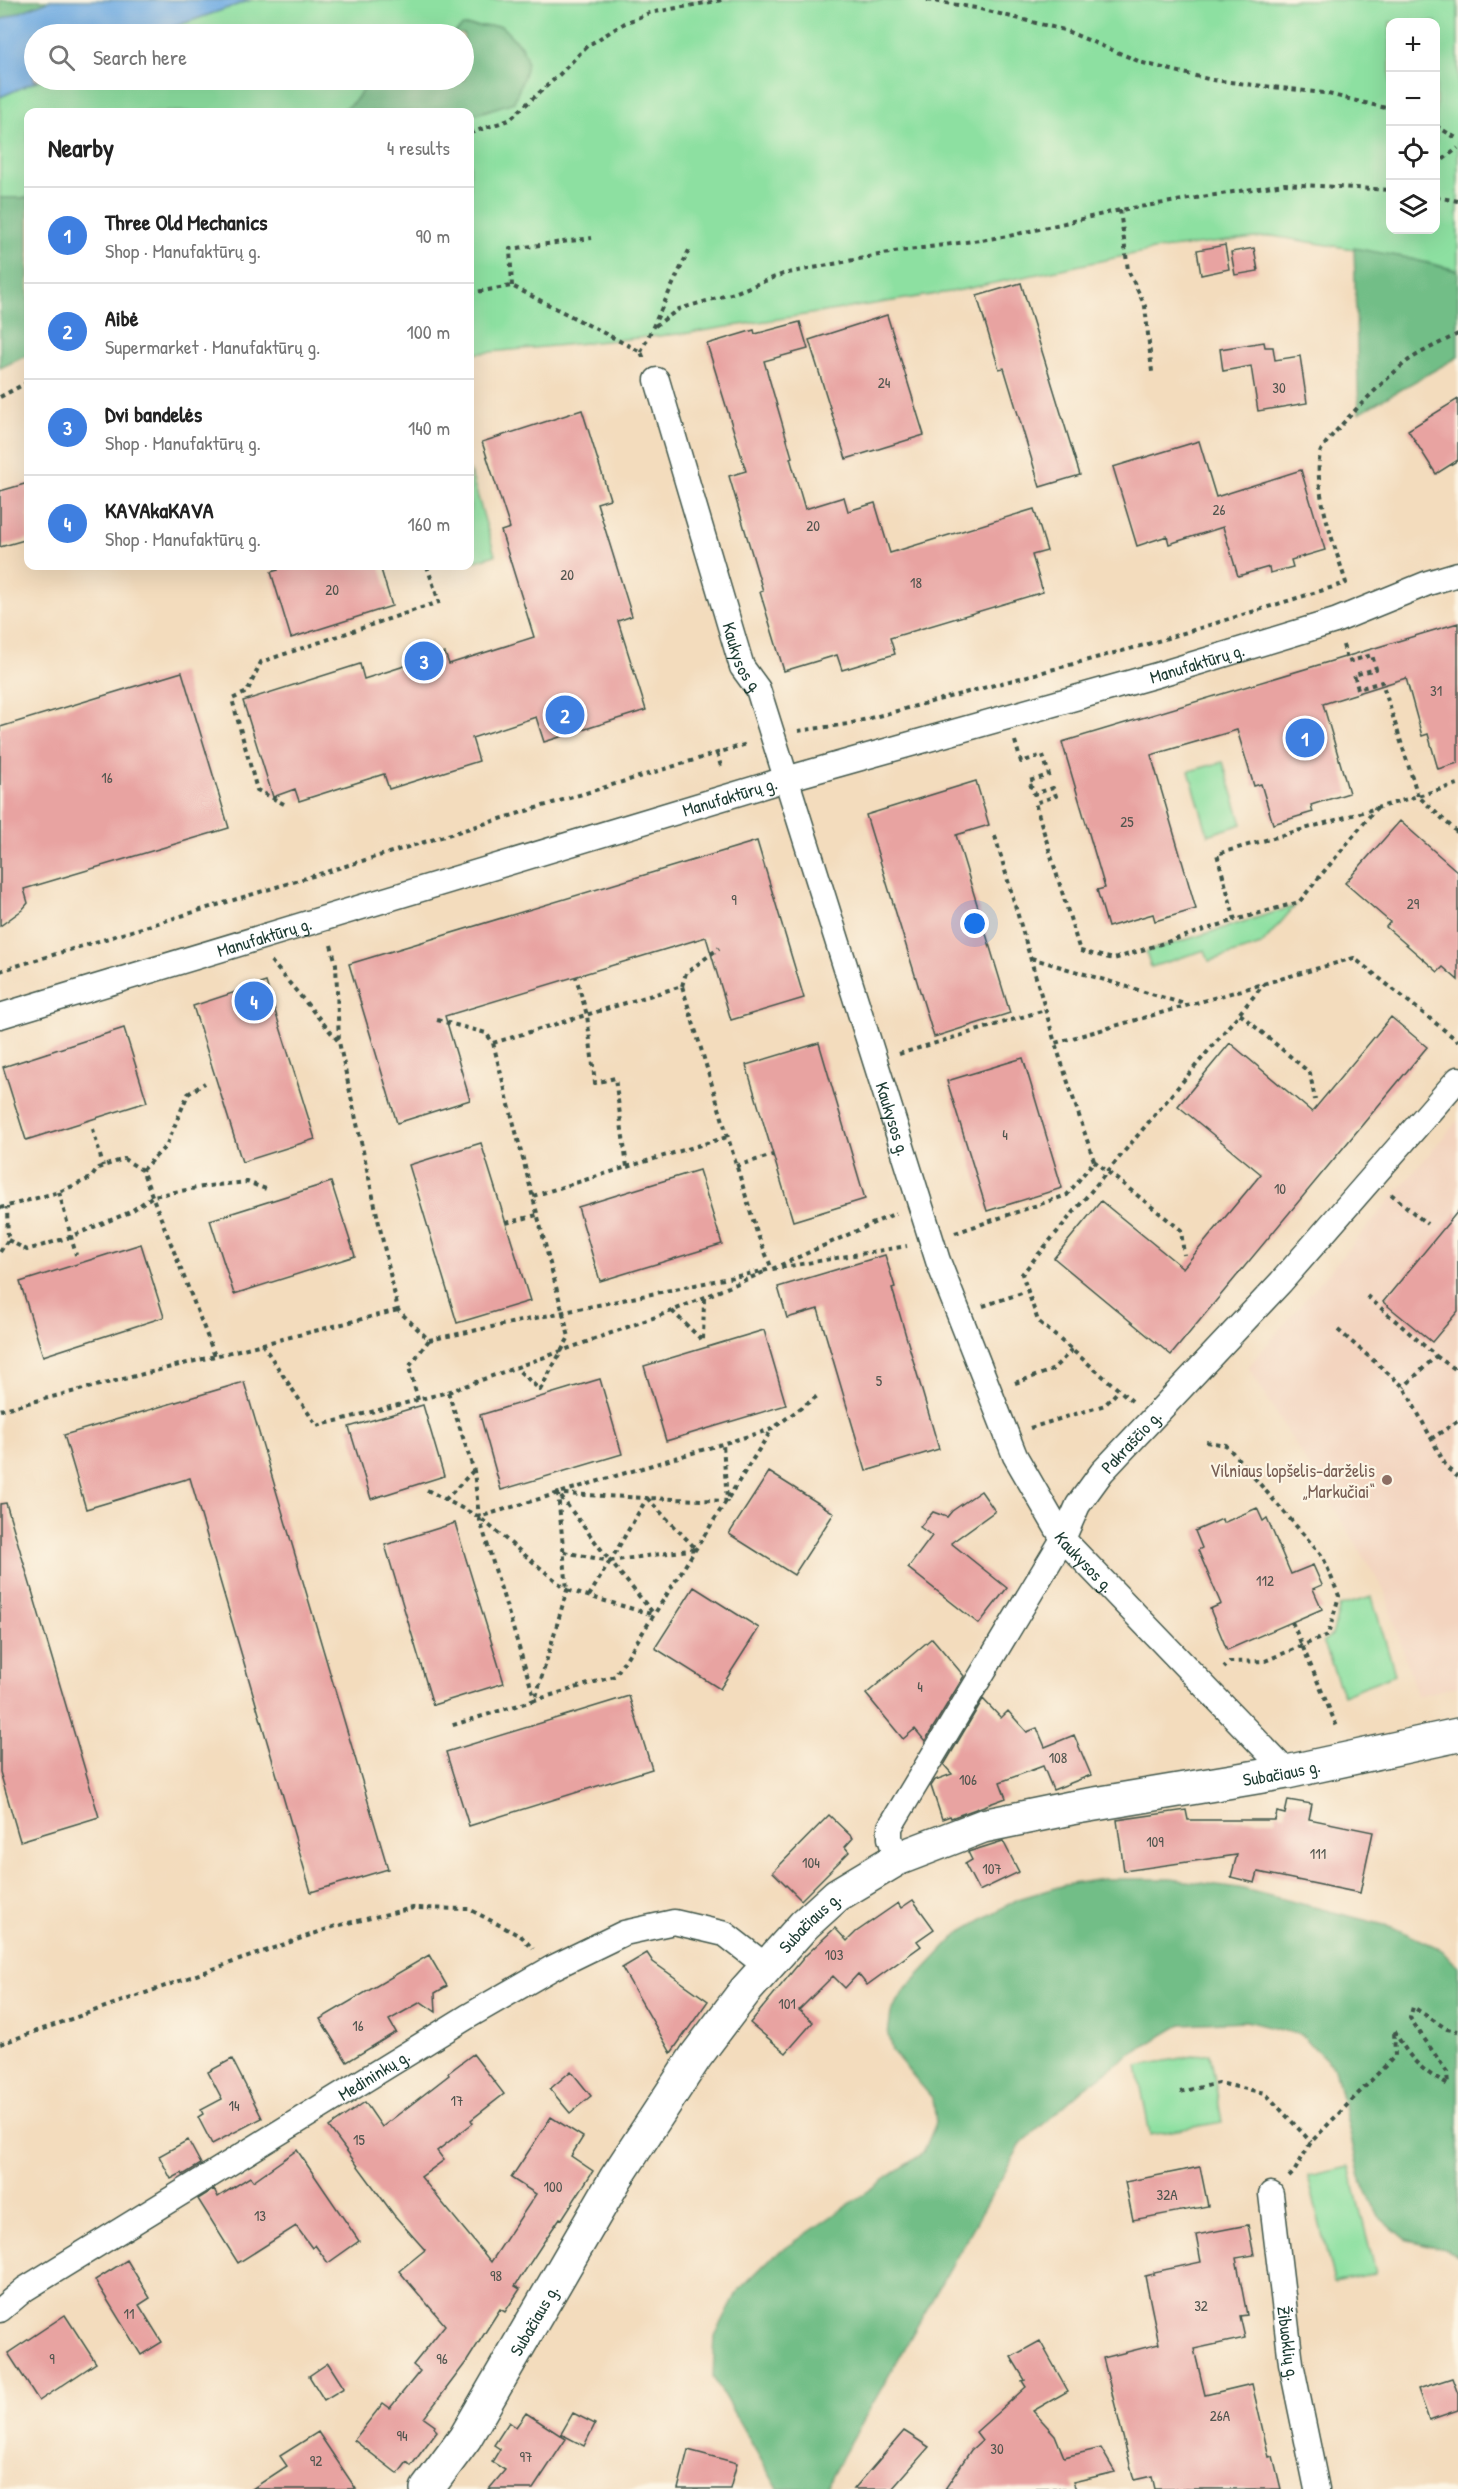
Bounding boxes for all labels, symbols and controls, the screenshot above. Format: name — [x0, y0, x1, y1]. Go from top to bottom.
map controls — [1386, 18, 1440, 234]
button: + — [1386, 18, 1440, 72]
search box — [24, 24, 474, 90]
icon: search — [45, 41, 78, 74]
text: Search here — [93, 42, 187, 72]
button: − — [1386, 72, 1440, 126]
button: locate — [1386, 126, 1440, 180]
text: Nearby — [48, 130, 114, 165]
text: 4 results — [387, 134, 450, 161]
button: layers — [1386, 180, 1440, 234]
text: Three Old Mechanics — [105, 207, 267, 237]
text: 1 — [64, 222, 71, 249]
text: 90 m — [416, 222, 450, 249]
text: Shop · Manufaktūrų g. — [105, 237, 261, 264]
text: Aibė — [105, 303, 138, 333]
text: 2 — [63, 318, 72, 345]
text: 100 m — [407, 318, 450, 345]
text: Supermarket · Manufaktūrų g. — [105, 333, 320, 360]
house number: 24 — [878, 372, 891, 393]
house number: 30 — [1272, 377, 1286, 398]
text: Dvi bandelės — [105, 399, 202, 429]
text: 3 — [63, 414, 72, 441]
text: 140 m — [408, 414, 450, 441]
text: Shop · Manufaktūrų g. — [105, 429, 261, 456]
text: KAVAkaKAVA — [105, 495, 213, 525]
house number: 26 — [1212, 499, 1226, 520]
text: 4 — [64, 510, 71, 537]
text: 160 m — [408, 510, 450, 537]
house number: 20 — [806, 515, 820, 536]
text: Shop · Manufaktūrų g. — [105, 525, 261, 552]
house number: 20 — [560, 564, 574, 585]
house number: 18 — [910, 572, 922, 593]
house number: 20 — [325, 579, 339, 600]
street label: Kaukysos g. — [717, 619, 771, 695]
street label: Manufaktūrų g. — [1147, 637, 1247, 689]
pin: 3 — [404, 638, 444, 684]
house number: 31 — [1430, 680, 1442, 701]
pin: 2 — [546, 692, 584, 738]
pin: 1 — [1286, 716, 1324, 760]
house number: 16 — [101, 767, 113, 788]
street label: Manufaktūrų g. — [679, 770, 780, 822]
house number: 25 — [1120, 811, 1134, 832]
house number: 9 — [731, 889, 737, 910]
house number: 29 — [1407, 893, 1420, 914]
your location — [960, 909, 989, 938]
street label: Manufaktūrų g. — [214, 910, 315, 962]
pin: 4 — [234, 978, 274, 1024]
street label: Kaukysos g. — [870, 1079, 917, 1159]
house number: 4 — [1002, 1124, 1008, 1145]
house number: 10 — [1274, 1178, 1286, 1199]
house number: 5 — [876, 1370, 883, 1391]
street label: Pakraščio g. — [1095, 1404, 1167, 1479]
place label: Vilniaus lopšelis-darželis „Markučiai“ — [1210, 1458, 1375, 1504]
marker: Vilniaus lopšelis-darželis „Markučiai“ — [1380, 1473, 1394, 1487]
street label: Kaukysos g. — [1049, 1527, 1120, 1598]
house number: 112 — [1256, 1570, 1274, 1591]
house number: 4 — [917, 1676, 923, 1697]
house number: 108 — [1049, 1747, 1067, 1768]
street label: Subačiaus g. — [1241, 1753, 1322, 1792]
house number: 106 — [959, 1769, 977, 1790]
house number: 109 — [1146, 1831, 1164, 1852]
house number: 111 — [1310, 1843, 1326, 1864]
house number: 104 — [802, 1852, 820, 1873]
house number: 107 — [982, 1858, 1002, 1879]
street label: Subačiaus g. — [773, 1885, 846, 1958]
house number: 103 — [825, 1944, 844, 1965]
house number: 101 — [778, 1993, 796, 2014]
house number: 16 — [352, 2015, 364, 2036]
street label: Medininkų g. — [333, 2043, 414, 2106]
house number: 17 — [451, 2090, 463, 2111]
house number: 14 — [228, 2095, 240, 2116]
house number: 15 — [353, 2129, 366, 2150]
house number: 100 — [544, 2176, 563, 2197]
house number: 32A — [1156, 2184, 1178, 2205]
house number: 13 — [254, 2205, 266, 2226]
house number: 98 — [490, 2265, 502, 2286]
street label: Subačiaus g. — [503, 2280, 564, 2360]
house number: 32 — [1194, 2295, 1208, 2316]
house number: 11 — [124, 2303, 134, 2324]
street label: Žibuoklių g. — [1272, 2304, 1307, 2382]
house number: 9 — [49, 2348, 55, 2369]
house number: 96 — [436, 2348, 448, 2369]
house number: 26A — [1210, 2405, 1231, 2426]
house number: 94 — [396, 2425, 408, 2446]
house number: 30 — [990, 2438, 1004, 2459]
house number: 97 — [520, 2446, 532, 2467]
house number: 92 — [310, 2450, 322, 2471]

